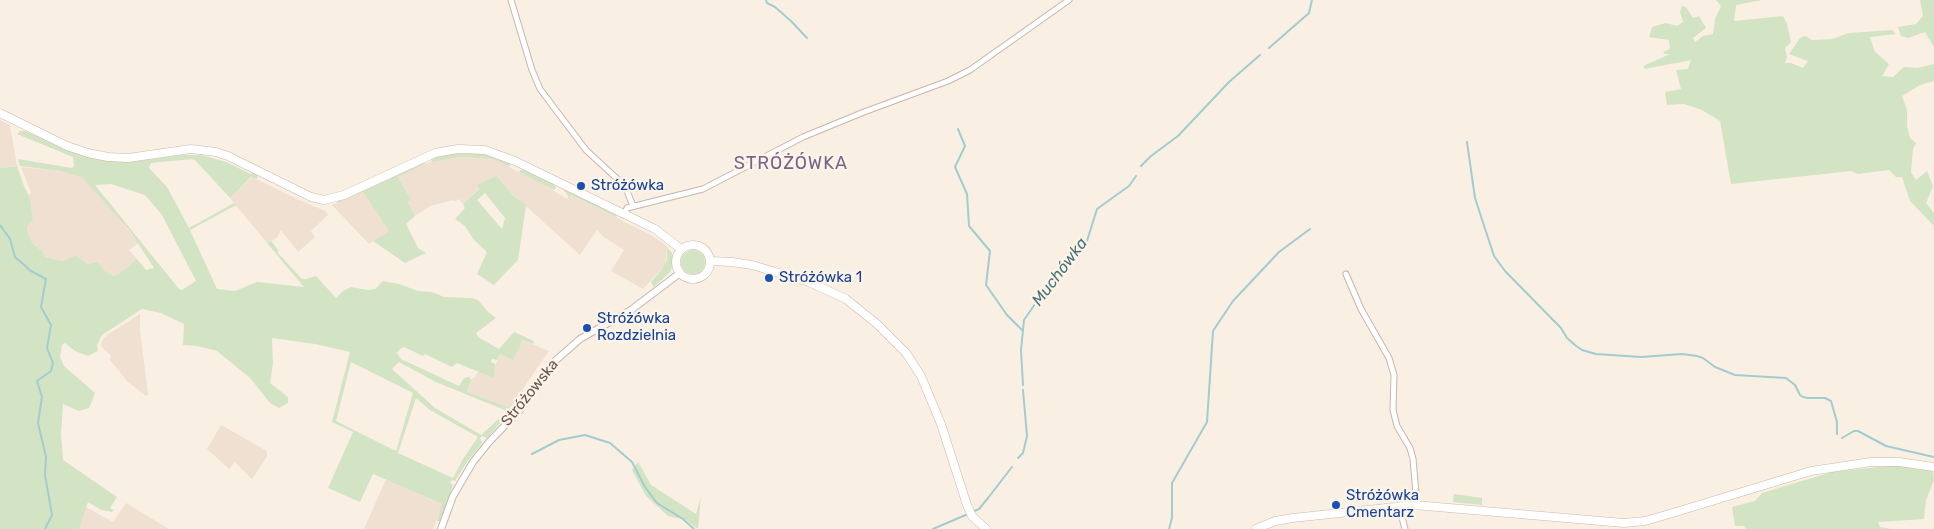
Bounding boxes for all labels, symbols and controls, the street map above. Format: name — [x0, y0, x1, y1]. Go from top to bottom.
district label: STRÓŻÓWKA — [733, 153, 849, 175]
place label: Stróżówka — [591, 177, 664, 195]
marker: Stróżówka — [575, 180, 587, 192]
water label: Muchówka — [1028, 234, 1092, 310]
place label: Stróżówka 1 — [779, 269, 862, 287]
marker: Stróżówka 1 — [763, 272, 775, 284]
place label: Stróżówka Rozdzielnia — [597, 310, 676, 345]
marker: Stróżówka Rozdzielnia — [581, 322, 593, 334]
street label: Stróżowska — [498, 356, 562, 430]
place label: Stróżówka Cmentarz — [1346, 487, 1419, 522]
marker: Stróżówka Cmentarz — [1330, 499, 1342, 511]

